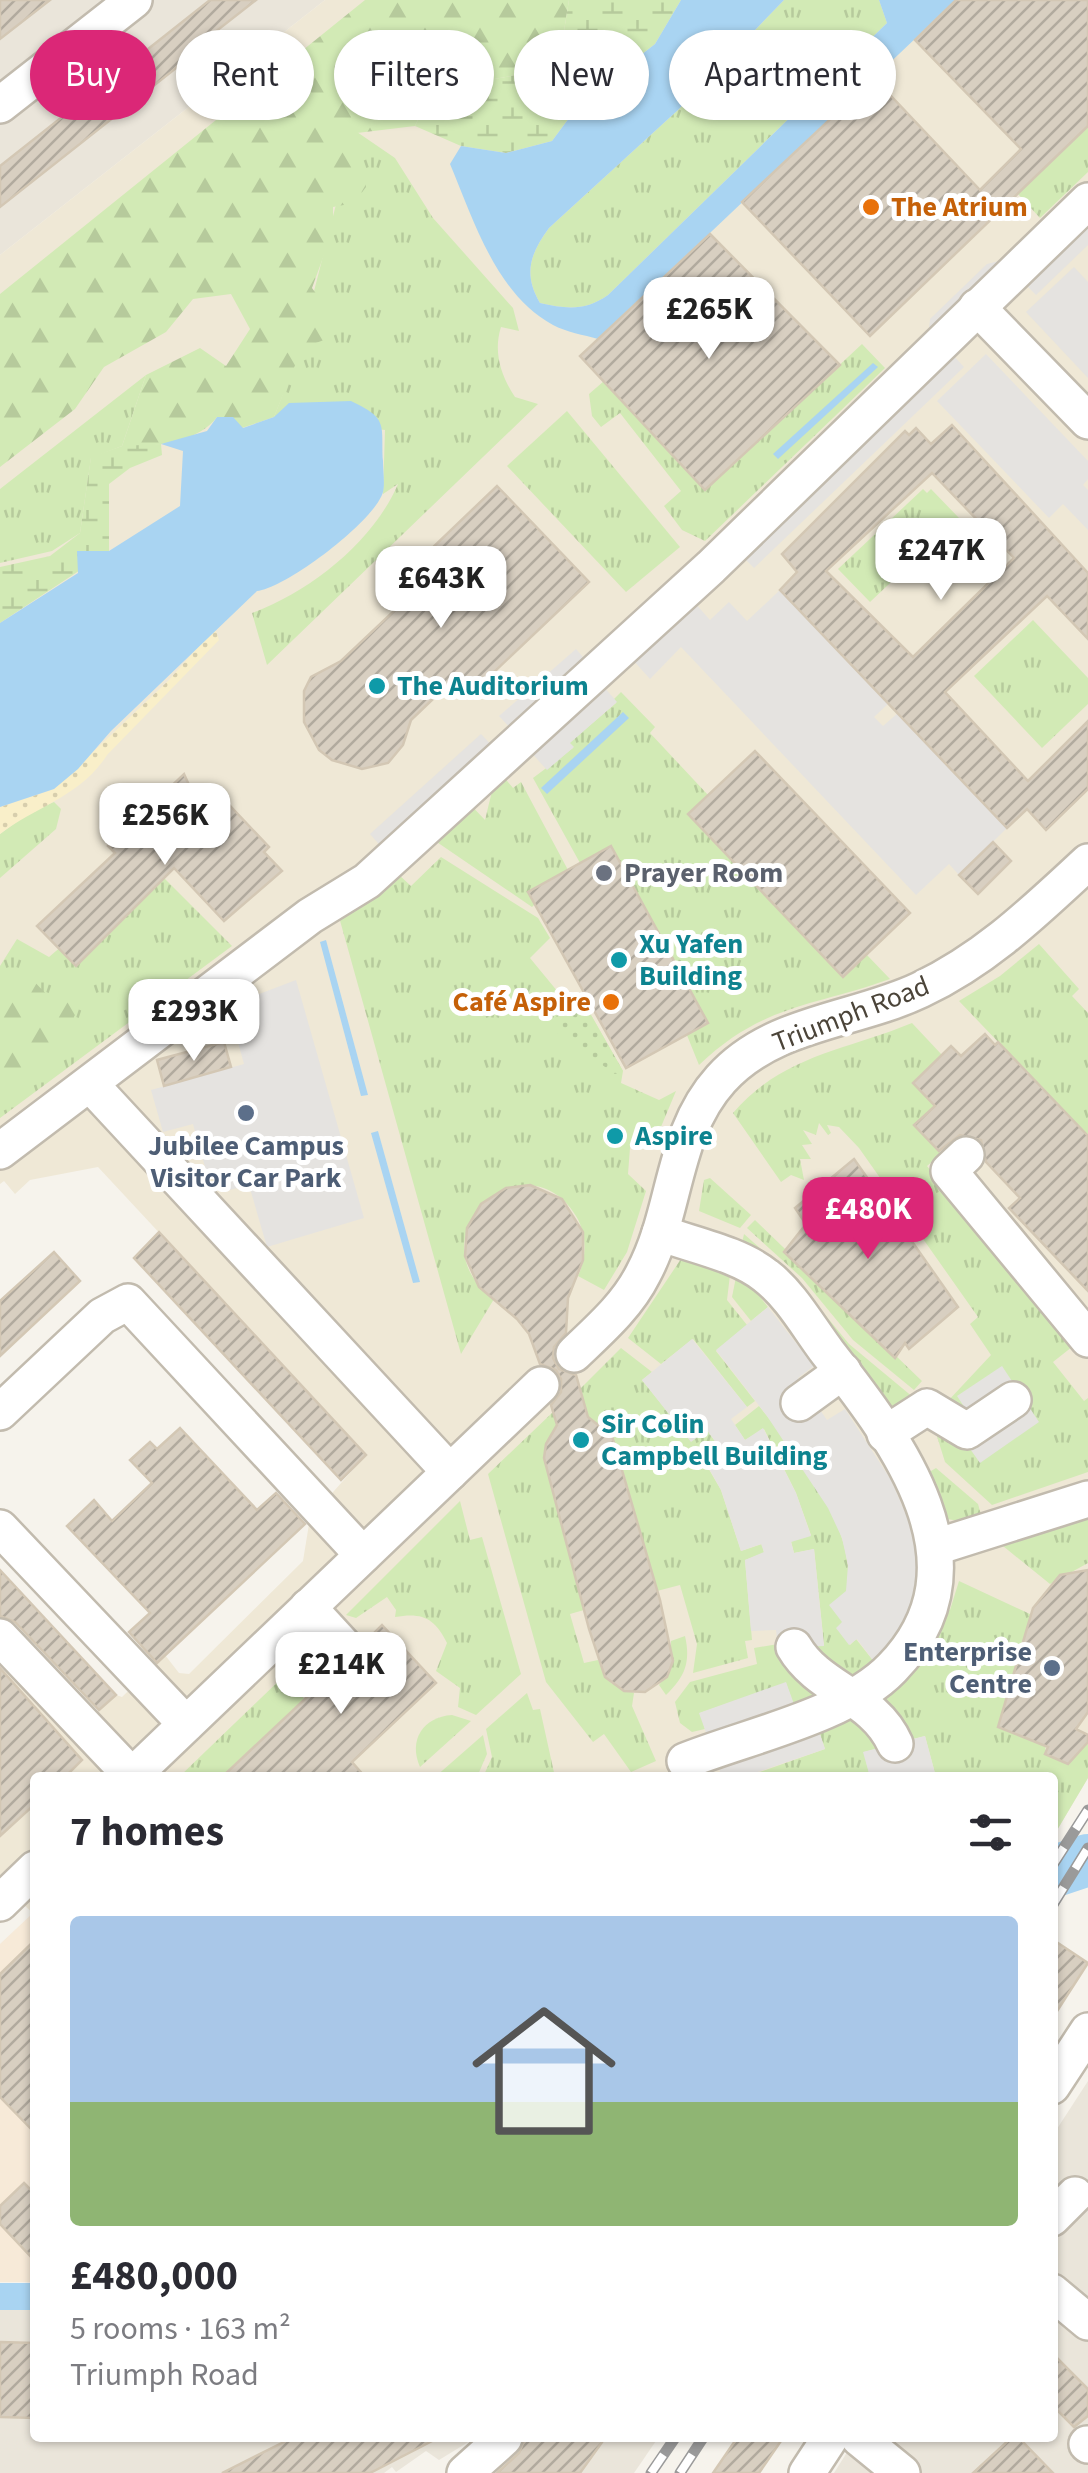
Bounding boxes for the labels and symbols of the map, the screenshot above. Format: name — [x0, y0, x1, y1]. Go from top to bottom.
place label: The Atrium — [891, 187, 1028, 227]
marker: The Atrium — [860, 196, 882, 218]
pin: £265K — [639, 277, 779, 362]
pin: £247K — [871, 518, 1011, 603]
pin: £643K — [371, 546, 511, 631]
place label: The Auditorium — [397, 666, 589, 706]
marker: The Auditorium — [366, 675, 388, 697]
pin: £256K — [95, 783, 235, 868]
place label: Prayer Room — [624, 853, 783, 893]
marker: Prayer Room — [593, 862, 615, 884]
place label: Xu Yafen Building — [639, 924, 743, 996]
marker: Xu Yafen Building — [608, 949, 630, 971]
street label: Triumph Road — [767, 966, 935, 1062]
pin: £293K — [124, 979, 264, 1064]
place label: Café Aspire — [453, 982, 591, 1022]
marker: Café Aspire — [600, 991, 622, 1013]
marker: Jubilee Campus Visitor Car Park — [235, 1102, 257, 1124]
place label: Aspire — [634, 1116, 713, 1156]
marker: Aspire — [604, 1125, 626, 1147]
place label: Jubilee Campus Visitor Car Park — [148, 1126, 344, 1198]
pin: £480K — [798, 1177, 938, 1262]
place label: Sir Colin Campbell Building — [601, 1404, 828, 1476]
marker: Sir Colin Campbell Building — [570, 1429, 592, 1451]
pin: £214K — [271, 1632, 411, 1717]
place label: Enterprise Centre — [903, 1632, 1032, 1704]
marker: Enterprise Centre — [1041, 1657, 1063, 1679]

